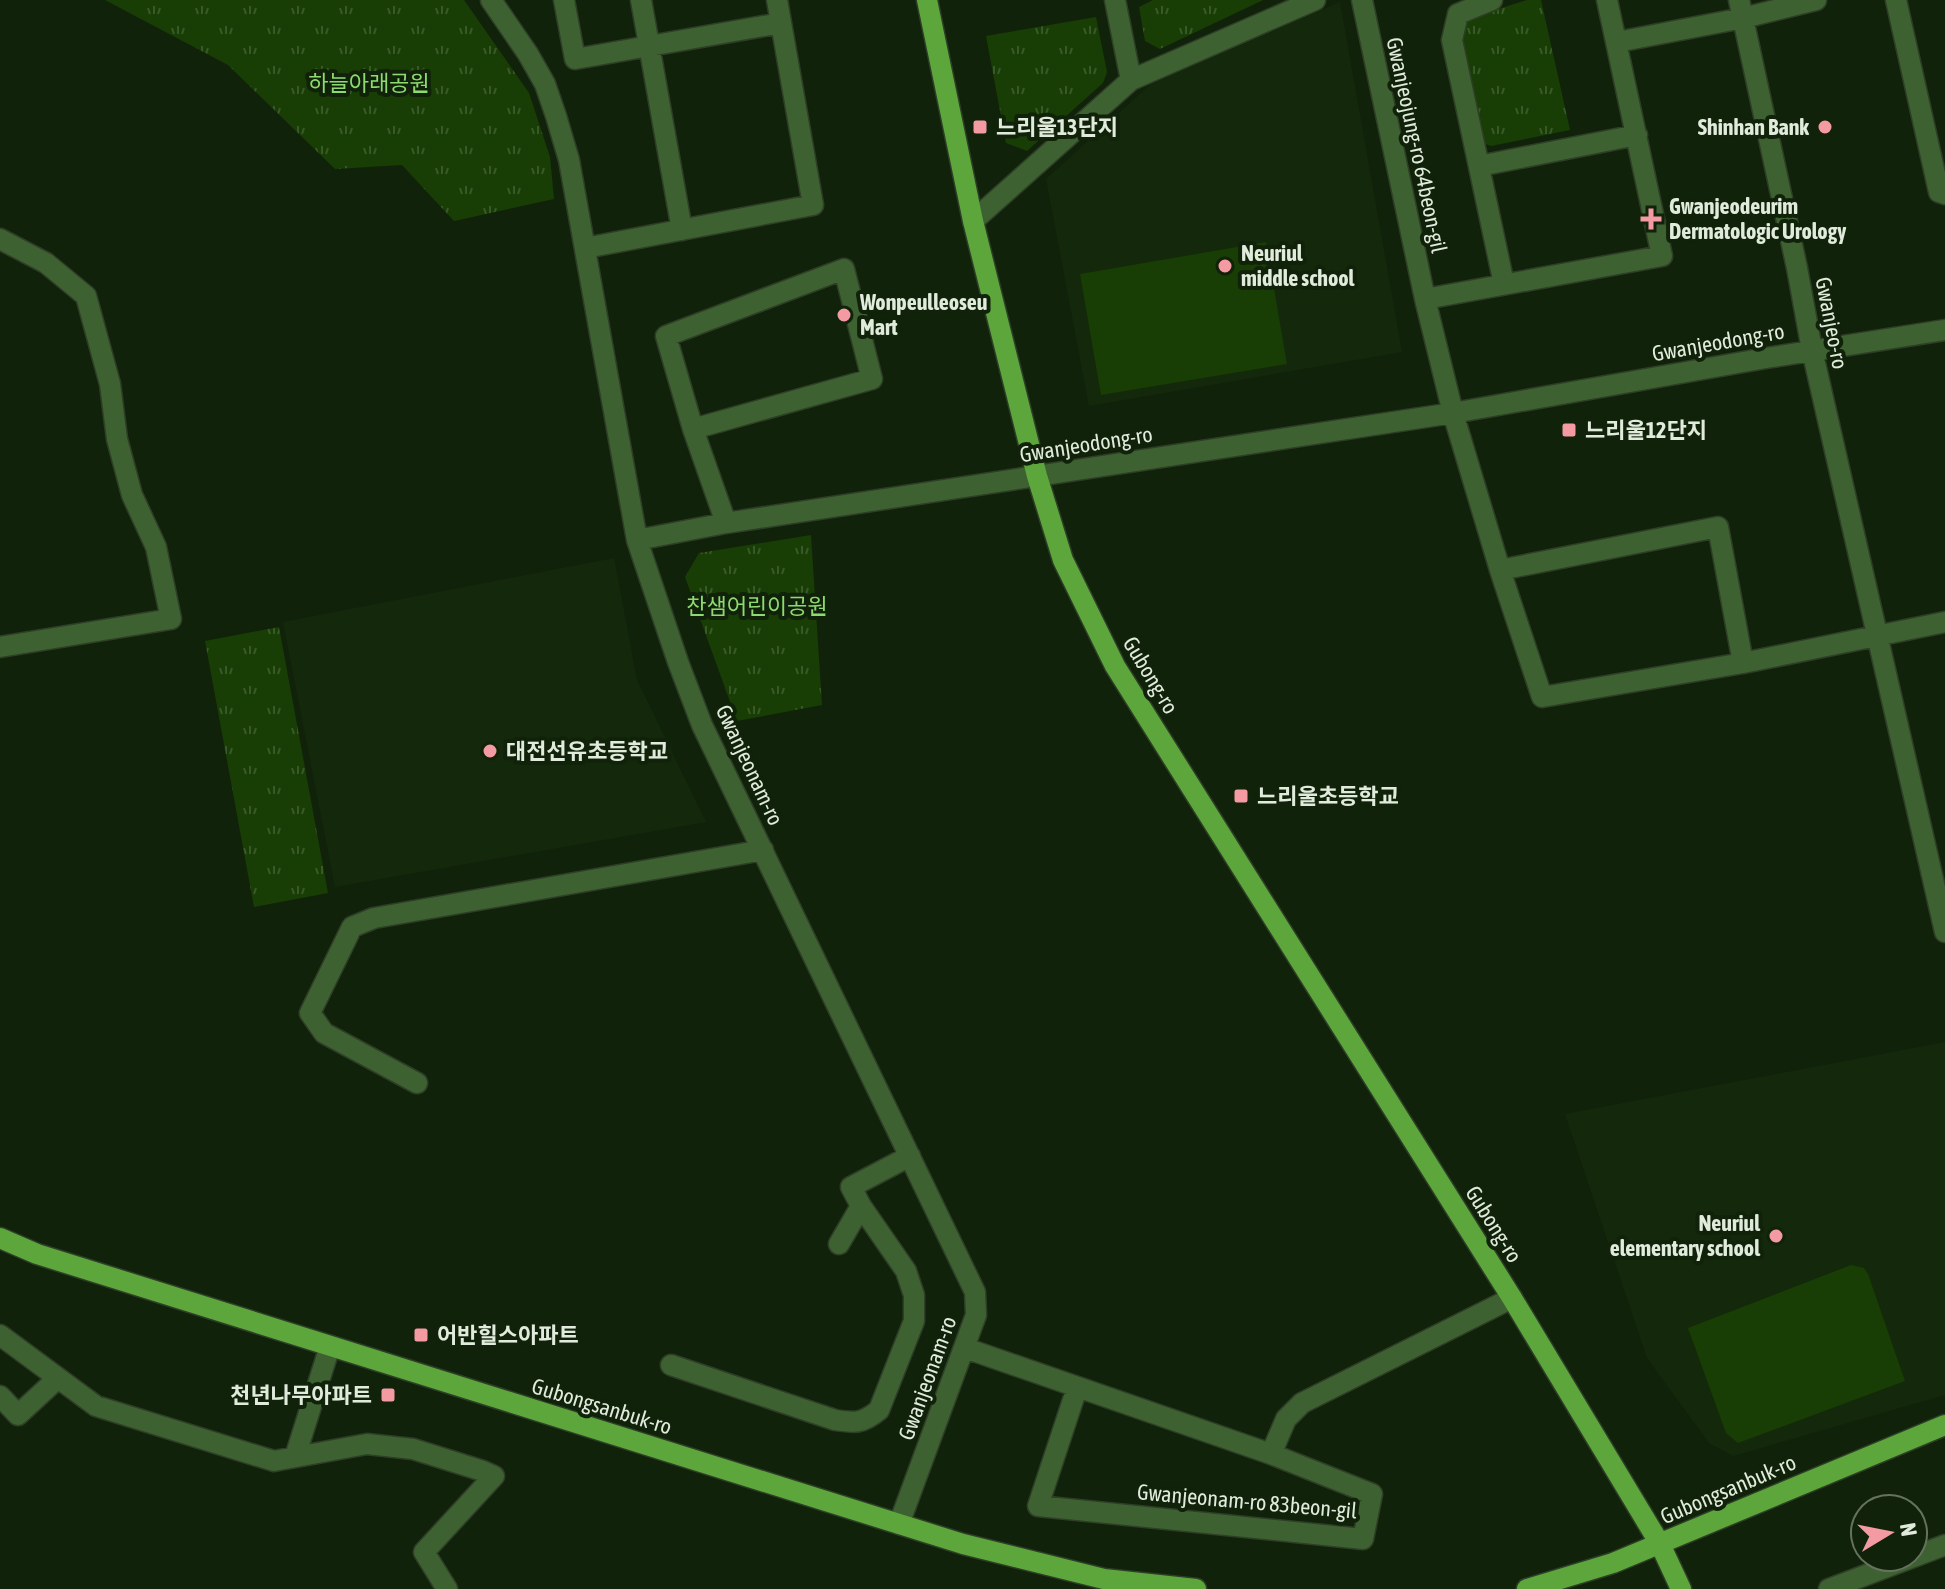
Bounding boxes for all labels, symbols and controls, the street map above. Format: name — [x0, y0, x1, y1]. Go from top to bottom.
street label: Gwanjeojung-ro 64beon-gil — [1381, 35, 1453, 255]
park label: 하늘아래공원 — [308, 70, 430, 96]
place label: 느리울13단지 — [996, 114, 1118, 140]
place label: Shinhan Bank — [1698, 114, 1809, 140]
marker: 느리울13단지 — [971, 118, 989, 136]
marker: Shinhan Bank — [1816, 118, 1834, 136]
place label: Gwanjeodeurim Dermatologic Urology — [1669, 193, 1846, 244]
marker: Gwanjeodeurim Dermatologic Urology — [1640, 208, 1662, 230]
place label: Neuriul middle school — [1241, 240, 1356, 291]
marker: Neuriul middle school — [1216, 257, 1234, 275]
street label: Gwanjeo-ro — [1810, 275, 1854, 371]
place label: Wonpeulleoseu Mart — [859, 289, 987, 340]
marker: Wonpeulleoseu Mart — [835, 306, 853, 324]
street label: Gwanjeodong-ro — [1650, 318, 1786, 366]
place label: 느리울12단지 — [1585, 417, 1707, 443]
street label: Gwanjeodong-ro — [1018, 421, 1154, 467]
marker: 느리울12단지 — [1560, 421, 1578, 439]
park label: 찬샘어린이공원 — [686, 593, 828, 619]
street label: Gubong-ro — [1118, 632, 1184, 718]
street label: Gwanjeonam-ro — [711, 701, 789, 829]
place label: 대전선유초등학교 — [506, 738, 668, 764]
marker: 대전선유초등학교 — [481, 742, 499, 760]
place label: 느리울초등학교 — [1257, 783, 1399, 809]
marker: 느리울초등학교 — [1232, 787, 1250, 805]
street label: Gubong-ro — [1460, 1181, 1528, 1267]
place label: Neuriul elementary school — [1610, 1210, 1761, 1261]
marker: Neuriul elementary school — [1767, 1227, 1785, 1245]
street label: Gwanjeonam-ro — [893, 1313, 961, 1443]
place label: 어반힐스아파트 — [437, 1322, 579, 1348]
marker: 어반힐스아파트 — [412, 1326, 430, 1344]
street label: Gubongsanbuk-ro — [529, 1372, 675, 1440]
place label: 천년나무아파트 — [230, 1382, 372, 1408]
marker: 천년나무아파트 — [379, 1386, 397, 1404]
street label: Gubongsanbuk-ro — [1656, 1449, 1800, 1529]
street label: Gwanjeonam-ro 83beon-gil — [1136, 1478, 1358, 1524]
north arrow — [1849, 1493, 1929, 1573]
text: N — [1895, 1521, 1923, 1538]

